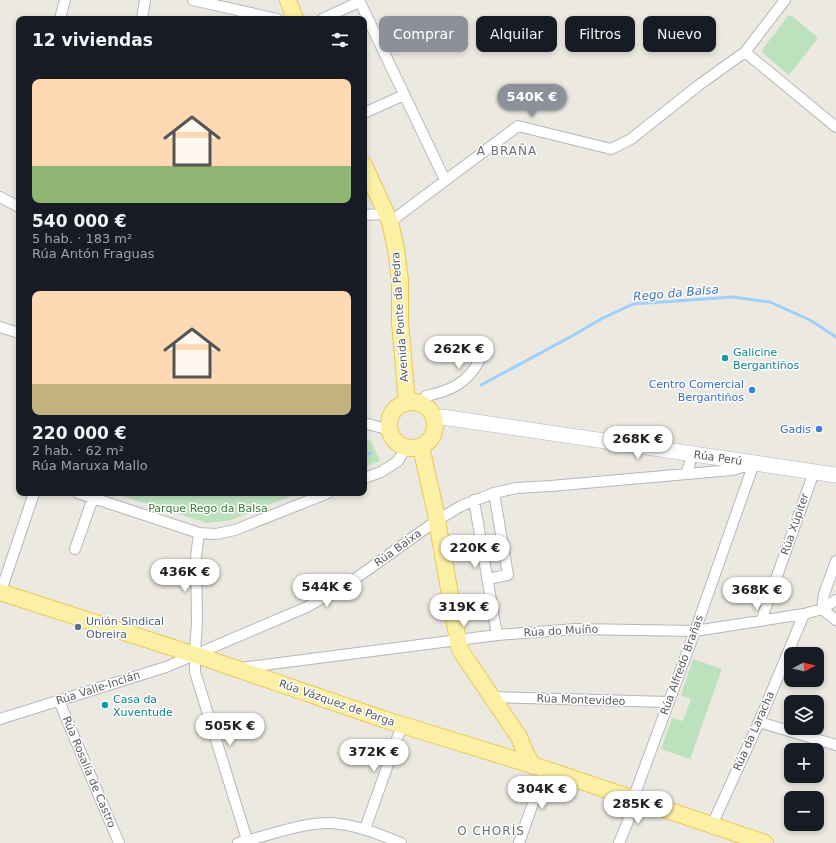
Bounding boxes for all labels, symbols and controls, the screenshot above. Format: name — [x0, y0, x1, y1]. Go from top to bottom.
chip: Comprar — [379, 16, 468, 52]
chip: Alquilar — [476, 16, 557, 52]
chip: Filtros — [565, 16, 635, 52]
chip: Nuevo — [643, 16, 716, 52]
icon: filters — [329, 29, 351, 51]
text: 12 viviendas — [32, 30, 153, 50]
pin: 540K € — [499, 84, 565, 118]
text: 540K € — [507, 89, 557, 104]
icon: home — [156, 105, 228, 177]
district label: A BRAÑA — [477, 143, 537, 158]
text: 540 000 € — [32, 211, 127, 231]
text: 5 hab. · 183 m² — [32, 231, 132, 246]
text: Rúa Antón Fraguas — [32, 246, 154, 261]
street label: Avenida Ponte da Pedra — [389, 252, 411, 382]
water label: Rego da Balsa — [633, 282, 719, 304]
icon: home — [156, 317, 228, 389]
pin: 262K € — [426, 336, 492, 370]
text: 262K € — [434, 341, 484, 356]
place label: Galicine Bergantiños — [733, 346, 799, 372]
marker: Galicine Bergantiños — [720, 353, 730, 363]
place label: Centro Comercial Bergantiños — [649, 378, 744, 404]
marker: Centro Comercial Bergantiños — [747, 385, 757, 395]
text: 220 000 € — [32, 423, 127, 443]
place label: Gadis — [780, 423, 811, 436]
marker: Gadis — [814, 424, 824, 434]
pin: 268K € — [605, 426, 671, 460]
text: 268K € — [613, 431, 663, 446]
text: 2 hab. · 62 m² — [32, 443, 124, 458]
street label: Rúa Perú — [693, 448, 743, 468]
text: Rúa Maruxa Mallo — [32, 458, 148, 473]
street label: Rúa Xúpiter — [778, 491, 812, 557]
park label: Parque Rego da Balsa — [148, 502, 268, 515]
street label: Rúa Baixa — [372, 527, 424, 569]
pin: 220K € — [442, 535, 508, 569]
text: 220K € — [450, 540, 500, 555]
pin: 436K € — [152, 559, 218, 593]
text: 436K € — [160, 564, 210, 579]
pin: 544K € — [294, 574, 360, 608]
pin: 368K € — [724, 577, 790, 611]
text: 544K € — [302, 579, 352, 594]
text: 368K € — [732, 582, 782, 597]
pin: 319K € — [431, 594, 497, 628]
text: 319K € — [439, 599, 489, 614]
street label: Rúa Alfredo Brañas — [658, 613, 706, 717]
place label: Unión Sindical Obreira — [86, 615, 164, 641]
marker: Unión Sindical Obreira — [73, 622, 83, 632]
street label: Rúa do Muíño — [523, 623, 599, 639]
north arrow — [784, 647, 824, 687]
map controls — [784, 647, 824, 831]
street label: Rúa Valle-Inclán — [54, 668, 142, 708]
street label: Rúa Vázquez de Parga — [277, 677, 397, 729]
street label: Rúa da Laracha — [731, 689, 777, 773]
street label: Rúa Montevideo — [536, 692, 626, 708]
place label: Casa da Xuventude — [113, 693, 173, 719]
button: layers — [784, 695, 824, 735]
marker: Casa da Xuventude — [100, 700, 110, 710]
pin: 505K € — [197, 713, 263, 747]
street label: Rúa Rosalía de Castro — [60, 714, 118, 830]
text: 505K € — [205, 718, 255, 733]
pin: 372K € — [341, 739, 407, 773]
button: + — [784, 743, 824, 783]
text: 372K € — [349, 744, 399, 759]
pin: 304K € — [509, 776, 575, 810]
text: 304K € — [517, 781, 567, 796]
pin: 285K € — [605, 791, 671, 825]
button: − — [784, 791, 824, 831]
text: 285K € — [613, 796, 663, 811]
district label: O CHORÍS — [457, 823, 525, 838]

